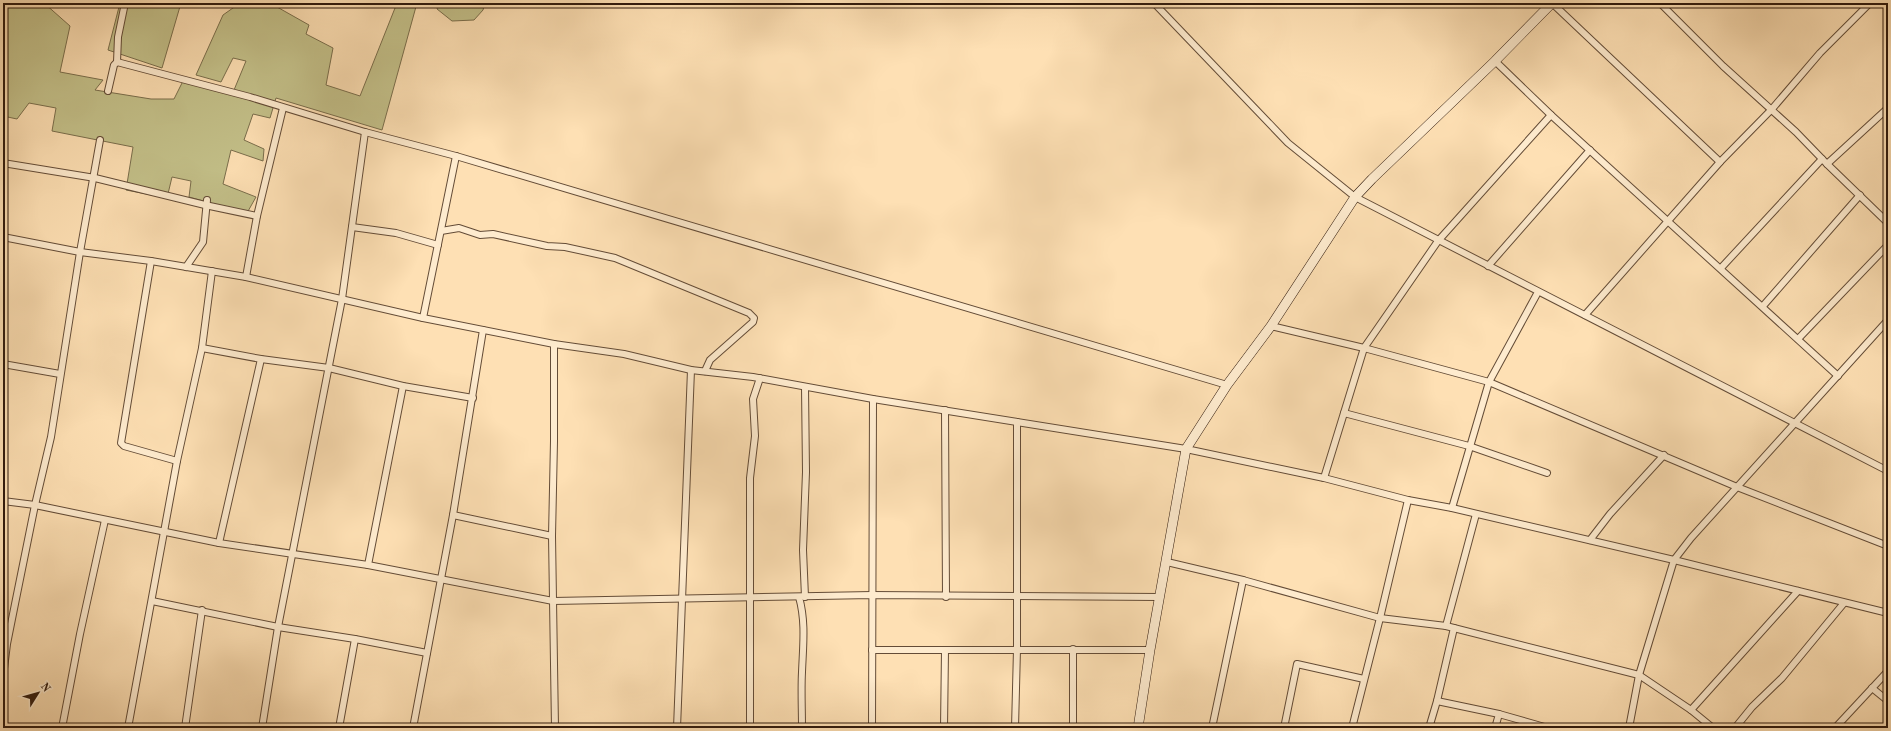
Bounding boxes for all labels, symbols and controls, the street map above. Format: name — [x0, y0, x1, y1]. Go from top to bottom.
north arrow — [18, 673, 58, 713]
text: N — [38, 681, 52, 695]

